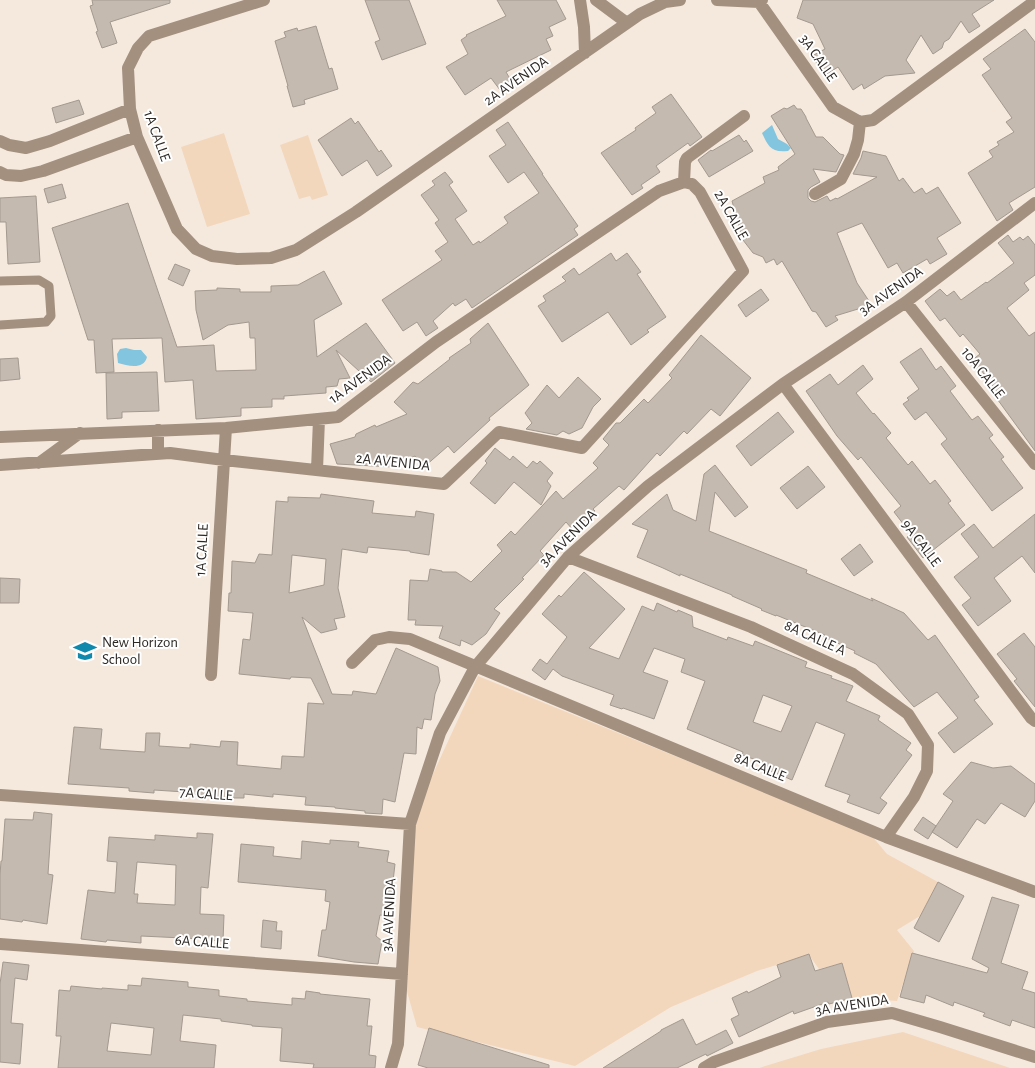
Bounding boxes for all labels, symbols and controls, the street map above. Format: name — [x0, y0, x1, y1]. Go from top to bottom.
street label: 3A CALLE — [797, 32, 839, 84]
street label: 2A AVENIDA — [481, 53, 551, 108]
street label: 1A CALLE — [141, 109, 173, 163]
street label: 2A CALLE — [711, 188, 751, 242]
street label: 3A AVENIDA — [856, 264, 926, 318]
street label: 10A CALLE — [958, 345, 1008, 401]
street label: 1A AVENIDA — [326, 351, 394, 406]
street label: 2A AVENIDA — [355, 451, 431, 473]
street label: 3A AVENIDA — [537, 506, 600, 569]
street label: 9A CALLE — [899, 517, 943, 569]
street label: 1A CALLE — [193, 523, 211, 577]
street label: 8A CALLE A — [782, 618, 848, 658]
place label: New Horizon School — [102, 635, 178, 667]
school or university icon: New Horizon School — [72, 638, 98, 664]
street label: 8A CALLE — [732, 750, 788, 784]
street label: 7A CALLE — [179, 785, 233, 803]
street label: 3A AVENIDA — [380, 877, 398, 952]
street label: 6A CALLE — [174, 933, 230, 951]
street label: 3A AVENIDA — [814, 992, 890, 1018]

